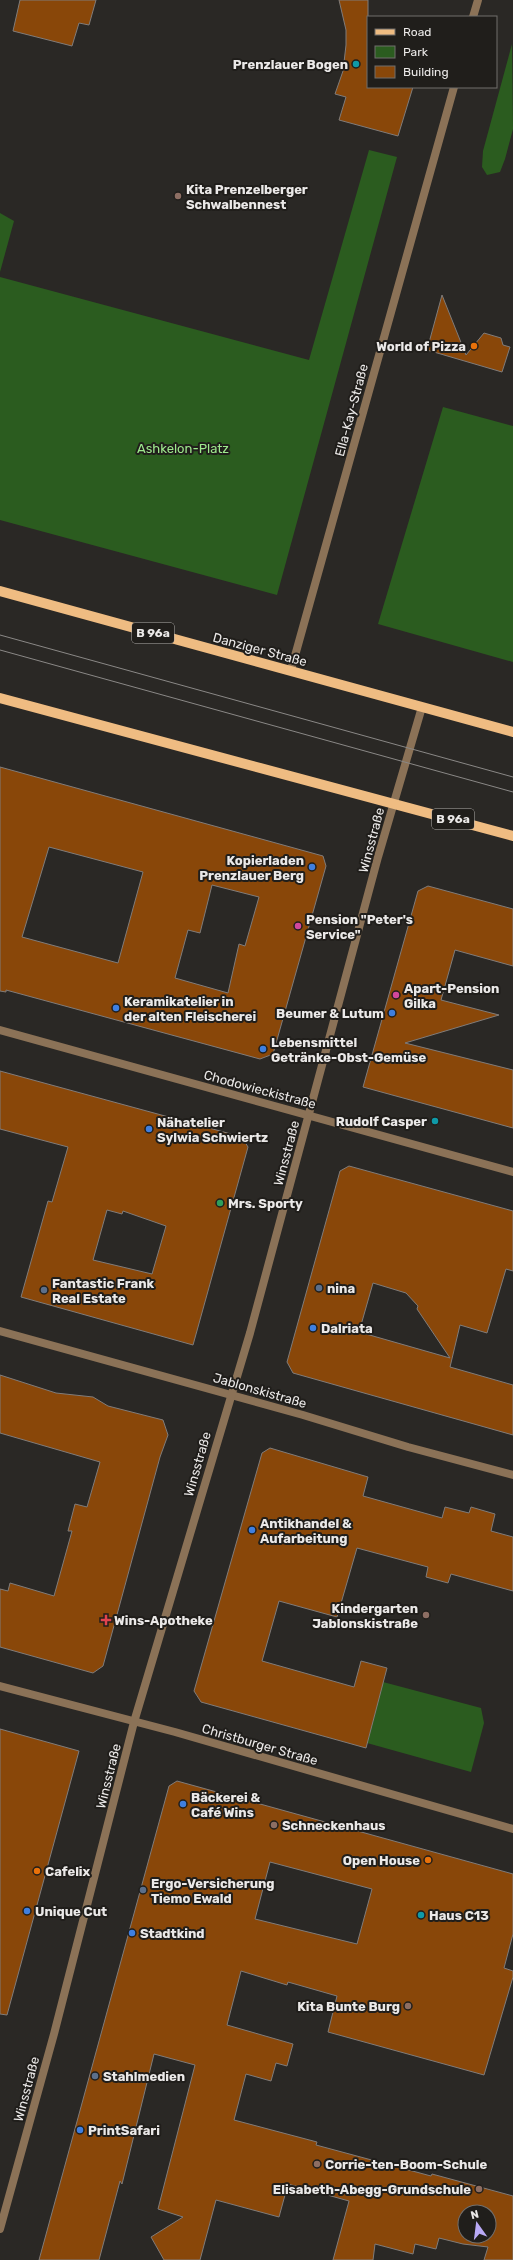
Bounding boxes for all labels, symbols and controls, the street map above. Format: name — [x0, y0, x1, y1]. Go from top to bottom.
legend — [367, 16, 497, 88]
text: Road — [403, 25, 431, 39]
text: Park — [403, 45, 429, 59]
place label: Prenzlauer Bogen — [233, 57, 348, 72]
marker: Prenzlauer Bogen — [351, 59, 361, 69]
text: Building — [403, 65, 449, 79]
place label: Kita Prenzelberger Schwalbennest — [186, 182, 308, 212]
marker: Kita Prenzelberger Schwalbennest — [173, 191, 183, 201]
place label: World of Pizza — [376, 339, 466, 354]
marker: World of Pizza — [469, 341, 479, 351]
street label: Ella-Kay-Straße — [332, 362, 371, 458]
park label: Ashkelon-Platz — [137, 441, 229, 456]
road number: B 96a — [132, 623, 174, 643]
street label: Danziger Straße — [211, 630, 309, 670]
street label: Winsstraße — [356, 806, 387, 874]
road number: B 96a — [432, 809, 474, 829]
place label: Kopierladen Prenzlauer Berg — [199, 853, 304, 883]
marker: Kopierladen Prenzlauer Berg — [307, 862, 317, 872]
place label: Pension "Peter's Service" — [306, 912, 413, 942]
marker: Pension "Peter's Service" — [293, 921, 303, 931]
place label: Apart-Pension Gilka — [404, 981, 499, 1011]
marker: Apart-Pension Gilka — [391, 990, 401, 1000]
place label: Keramikatelier in der alten Fleischerei — [124, 994, 256, 1024]
marker: Keramikatelier in der alten Fleischerei — [111, 1003, 121, 1013]
place label: Beumer & Lutum — [276, 1006, 384, 1021]
marker: Beumer & Lutum — [387, 1008, 397, 1018]
place label: Lebensmittel Getränke-Obst-Gemüse — [271, 1035, 427, 1065]
marker: Lebensmittel Getränke-Obst-Gemüse — [258, 1044, 268, 1054]
street label: Chodowieckistraße — [202, 1067, 318, 1112]
place label: Rudolf Casper — [336, 1114, 427, 1129]
place label: Nähatelier Sylwia Schwiertz — [157, 1115, 268, 1145]
marker: Rudolf Casper — [430, 1116, 440, 1126]
street label: Winsstraße — [271, 1119, 302, 1187]
marker: Nähatelier Sylwia Schwiertz — [144, 1124, 154, 1134]
place label: Mrs. Sporty — [228, 1196, 303, 1211]
marker: Mrs. Sporty — [215, 1198, 225, 1208]
place label: Fantastic Frank Real Estate — [52, 1276, 155, 1306]
place label: nina — [327, 1281, 355, 1296]
marker: nina — [314, 1283, 324, 1293]
marker: Fantastic Frank Real Estate — [39, 1285, 49, 1295]
place label: Dalriata — [321, 1321, 373, 1336]
marker: Dalriata — [308, 1323, 318, 1333]
street label: Jablonskistraße — [211, 1370, 308, 1411]
street label: Winsstraße — [181, 1430, 214, 1498]
place label: Antikhandel & Aufarbeitung — [260, 1516, 352, 1546]
marker: Antikhandel & Aufarbeitung — [247, 1525, 257, 1535]
place label: Kindergarten Jablonskistraße — [312, 1601, 418, 1631]
marker: Kindergarten Jablonskistraße — [421, 1610, 431, 1620]
place label: Wins-Apotheke — [114, 1613, 213, 1628]
marker: Wins-Apotheke — [101, 1615, 111, 1625]
street label: Christburger Straße — [200, 1721, 319, 1769]
street label: Winsstraße — [93, 1742, 124, 1810]
place label: Bäckerei & Café Wins — [191, 1790, 261, 1820]
marker: Bäckerei & Café Wins — [178, 1799, 188, 1809]
place label: Schneckenhaus — [282, 1818, 386, 1833]
marker: Schneckenhaus — [269, 1820, 279, 1830]
place label: Open House — [343, 1853, 420, 1868]
marker: Open House — [423, 1855, 433, 1865]
place label: Cafelix — [45, 1864, 91, 1879]
marker: Cafelix — [32, 1866, 42, 1876]
place label: Ergo-Versicherung Tiemo Ewald — [151, 1876, 275, 1906]
marker: Ergo-Versicherung Tiemo Ewald — [138, 1885, 148, 1895]
place label: Unique Cut — [35, 1904, 107, 1919]
marker: Unique Cut — [22, 1906, 32, 1916]
place label: Haus C13 — [429, 1908, 489, 1923]
marker: Haus C13 — [416, 1910, 426, 1920]
place label: Stadtkind — [140, 1926, 205, 1941]
marker: Stadtkind — [127, 1928, 137, 1938]
place label: Kita Bunte Burg — [297, 1999, 400, 2014]
marker: Kita Bunte Burg — [403, 2001, 413, 2011]
street label: Winsstraße — [11, 2055, 42, 2123]
place label: Stahlmedien — [103, 2069, 185, 2084]
marker: Stahlmedien — [90, 2071, 100, 2081]
place label: PrintSafari — [88, 2123, 160, 2138]
marker: PrintSafari — [75, 2125, 85, 2135]
place label: Corrie-ten-Boom-Schule — [325, 2157, 488, 2172]
marker: Corrie-ten-Boom-Schule — [312, 2159, 322, 2169]
place label: Elisabeth-Abegg-Grundschule — [273, 2182, 471, 2197]
marker: Elisabeth-Abegg-Grundschule — [474, 2184, 484, 2194]
north arrow — [457, 2204, 497, 2244]
text: N — [469, 2207, 480, 2222]

